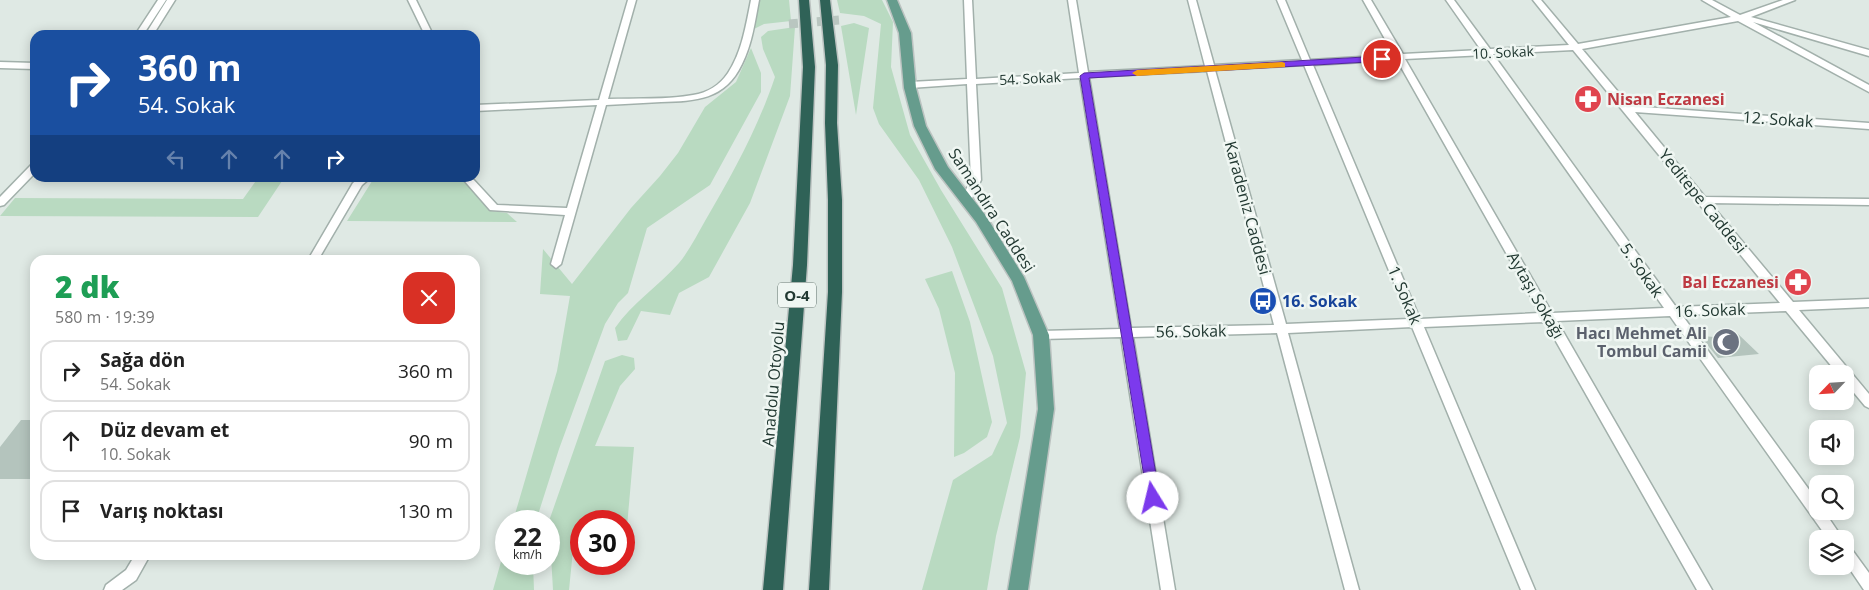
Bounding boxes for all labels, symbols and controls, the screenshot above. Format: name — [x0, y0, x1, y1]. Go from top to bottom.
pin — [1361, 38, 1403, 80]
street label: 10. Sokak — [1472, 41, 1535, 63]
text: 360 m — [138, 44, 242, 91]
icon: arrive — [1368, 45, 1396, 73]
icon: right — [55, 50, 120, 115]
street label: 54. Sokak — [999, 67, 1062, 89]
pharmacy icon: Nisan Eczanesi — [1573, 84, 1603, 114]
place label: Nisan Eczanesi — [1607, 88, 1725, 110]
text: 54. Sokak — [138, 89, 235, 119]
street label: 12. Sokak — [1742, 106, 1815, 132]
street label: Karadeniz Caddesi — [1220, 139, 1276, 277]
street label: Samandıra Caddesi — [944, 144, 1040, 276]
street label: Yeditepe Caddesi — [1654, 144, 1752, 258]
icon: left — [162, 145, 190, 173]
icon: ahead — [215, 145, 243, 173]
icon: ahead — [268, 145, 296, 173]
icon: right — [321, 145, 349, 173]
street label: 5. Sokak — [1615, 238, 1669, 302]
street label: Aytaşı Sokağı — [1502, 248, 1570, 342]
street label: 1. Sokak — [1383, 262, 1427, 328]
text: 2 dk — [55, 266, 119, 307]
pharmacy icon: Bal Eczanesi — [1783, 267, 1813, 297]
place label: Bal Eczanesi — [1682, 271, 1779, 293]
button: close — [403, 272, 455, 324]
road number: O-4 — [778, 282, 816, 308]
bus stop icon: 16. Sokak — [1248, 286, 1278, 316]
place label: 16. Sokak — [1282, 290, 1357, 312]
street label: 16. Sokak — [1674, 298, 1746, 322]
text: 580 m · 19:39 — [55, 306, 155, 328]
street label: 56. Sokak — [1155, 319, 1227, 343]
street label: Anadolu Otoyolu — [757, 321, 789, 447]
place label: Hacı Mehmet Ali Tombul Camii — [1576, 322, 1707, 362]
mosque icon: Hacı Mehmet Ali Tombul Camii — [1711, 327, 1741, 357]
text: Sağa dön — [100, 347, 185, 373]
icon: right — [57, 357, 85, 385]
text: 360 m — [398, 358, 453, 384]
north arrow — [1809, 365, 1854, 410]
map controls — [1809, 365, 1854, 575]
text: 54. Sokak — [100, 373, 171, 395]
text: Düz devam et — [100, 417, 229, 443]
button: sound — [1809, 420, 1854, 465]
icon: ahead — [57, 427, 85, 455]
text: 90 m — [409, 428, 453, 454]
text: 10. Sokak — [100, 443, 171, 465]
position arrow — [1126, 471, 1178, 523]
button: search — [1809, 475, 1854, 520]
icon: arrive — [57, 497, 85, 525]
text: Varış noktası — [100, 498, 224, 524]
text: 130 m — [398, 498, 453, 524]
speed limit sign: 30 — [570, 510, 635, 575]
text: 22 — [513, 519, 542, 553]
button: layers — [1809, 530, 1854, 575]
text: km/h — [513, 546, 542, 563]

